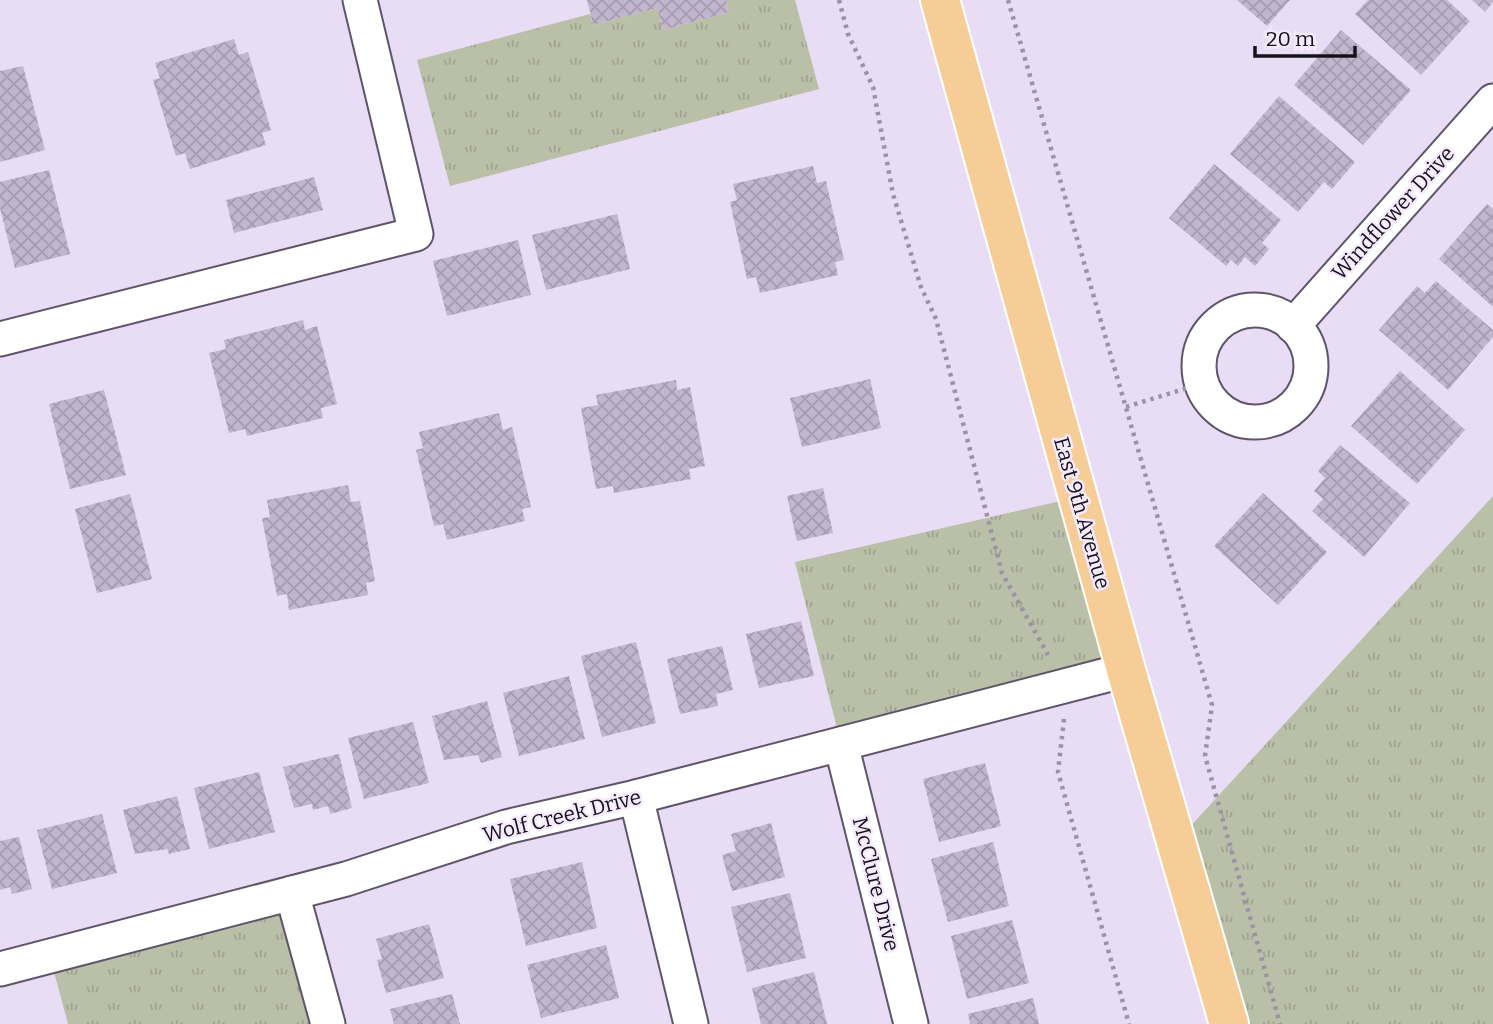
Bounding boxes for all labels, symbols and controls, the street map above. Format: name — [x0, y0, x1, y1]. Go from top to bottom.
scale bar — [1255, 14, 1355, 58]
text: 20 m — [1266, 26, 1315, 52]
street label: Windflower Drive — [1326, 141, 1460, 285]
street label: East 9th Avenue — [1048, 434, 1116, 592]
street label: Wolf Creek Drive — [480, 784, 644, 848]
street label: McClure Drive — [847, 814, 905, 954]

